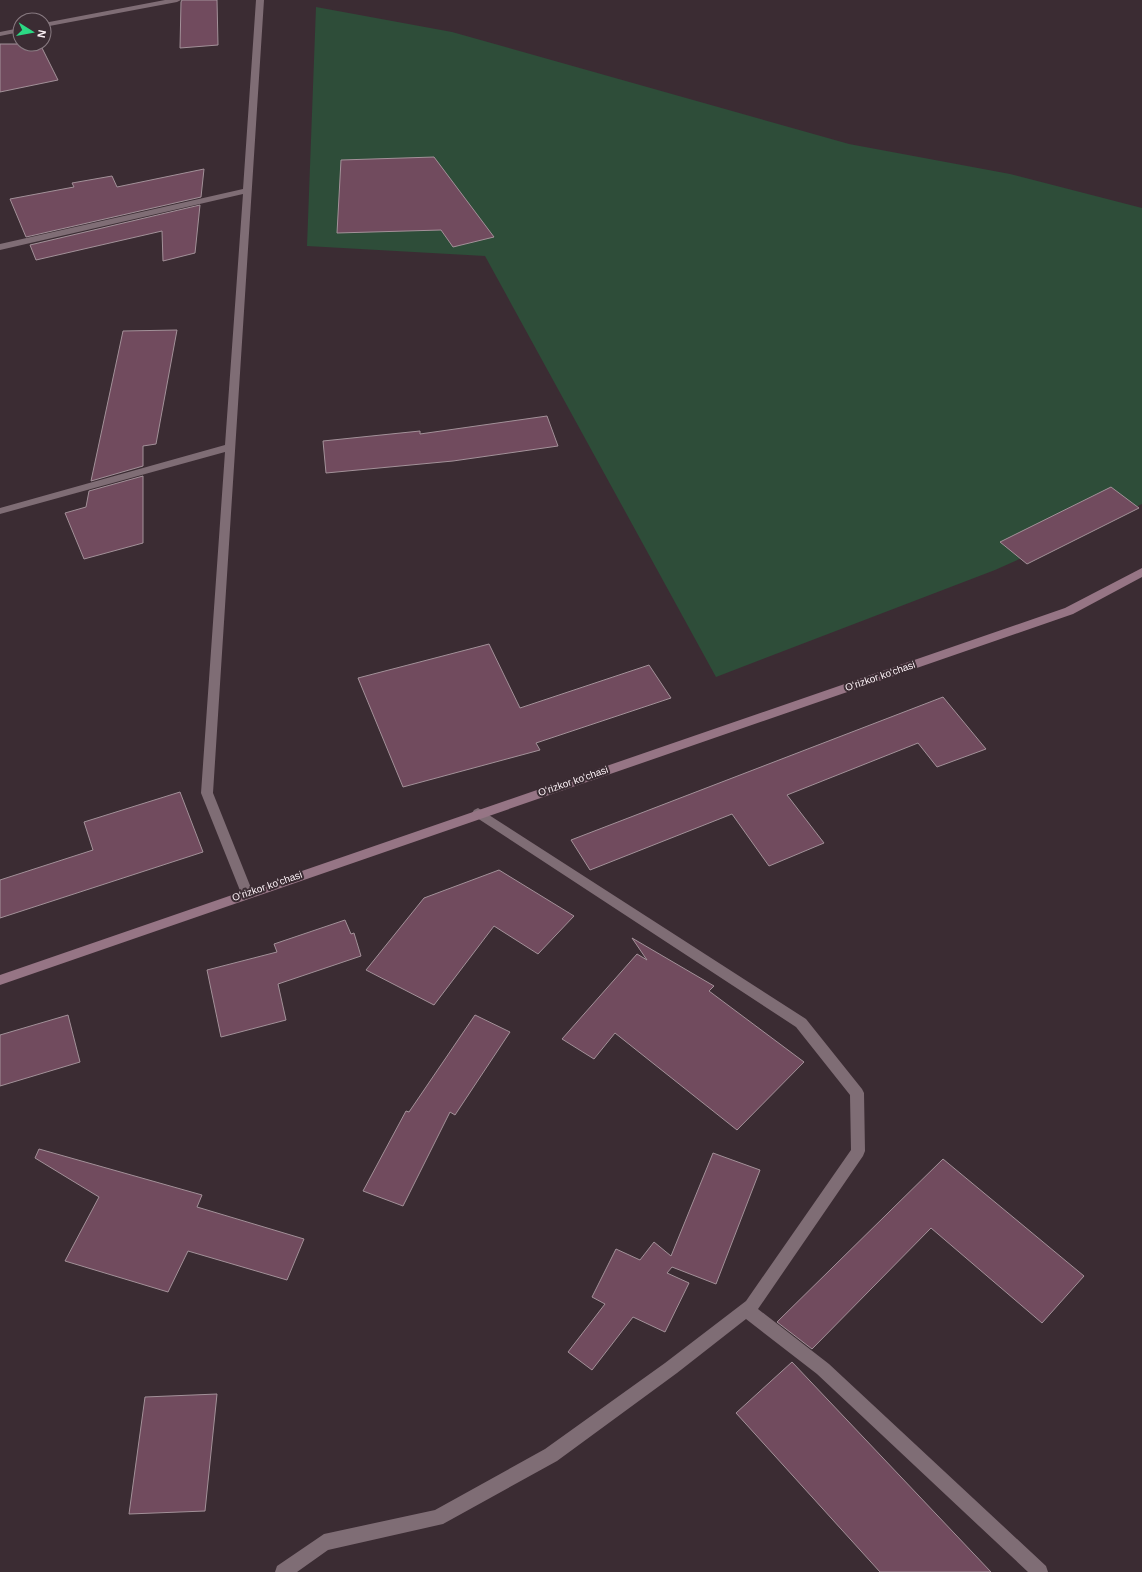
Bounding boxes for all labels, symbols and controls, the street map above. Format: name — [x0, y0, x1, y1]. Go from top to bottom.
north arrow — [12, 12, 52, 52]
text: N — [35, 29, 48, 39]
street label: Oʻrizkor koʻchasi — [844, 659, 916, 693]
street label: Oʻrizkor koʻchasi — [537, 764, 609, 798]
street label: Oʻrizkor koʻchasi — [231, 869, 303, 903]

